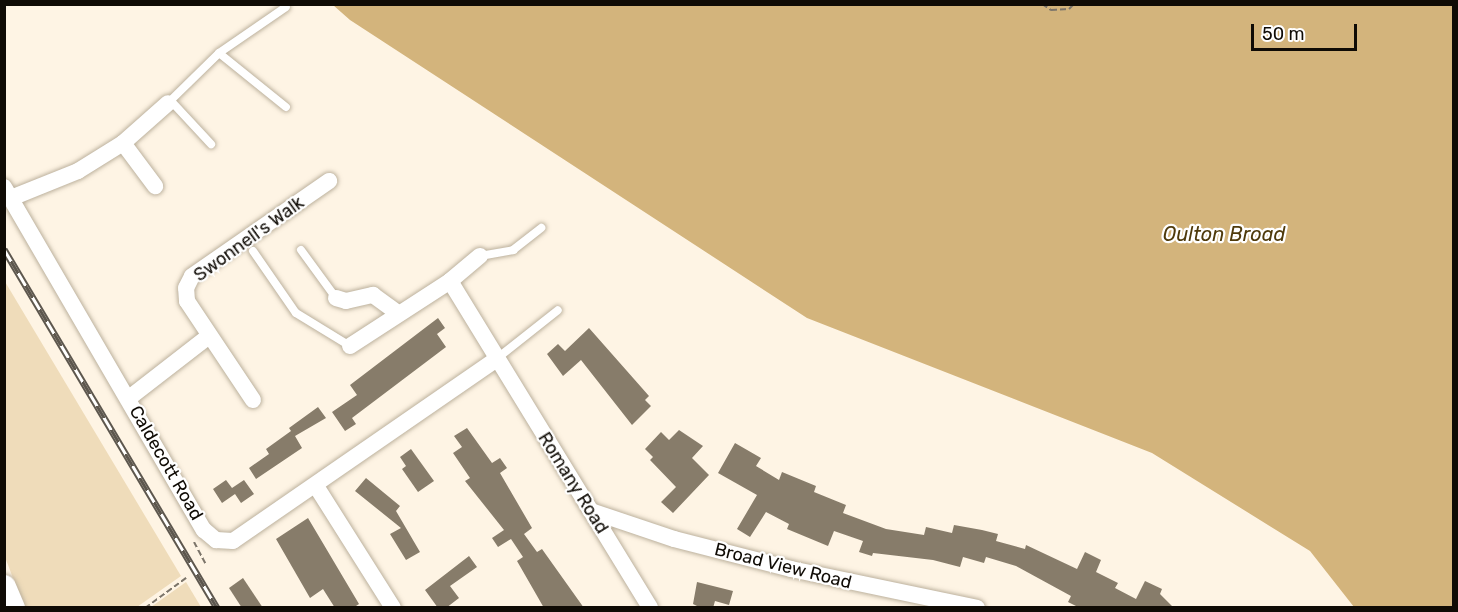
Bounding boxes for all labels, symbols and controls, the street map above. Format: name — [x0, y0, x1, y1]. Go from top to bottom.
scale bar — [1254, 12, 1360, 50]
text: 50 m — [1262, 23, 1305, 45]
street label: Swonnell's Walk — [190, 192, 308, 286]
water label: Oulton Broad — [1163, 222, 1285, 246]
street label: Caldecott Road — [125, 402, 207, 524]
street label: Romany Road — [533, 428, 613, 538]
street label: Broad View Road — [712, 538, 854, 594]

